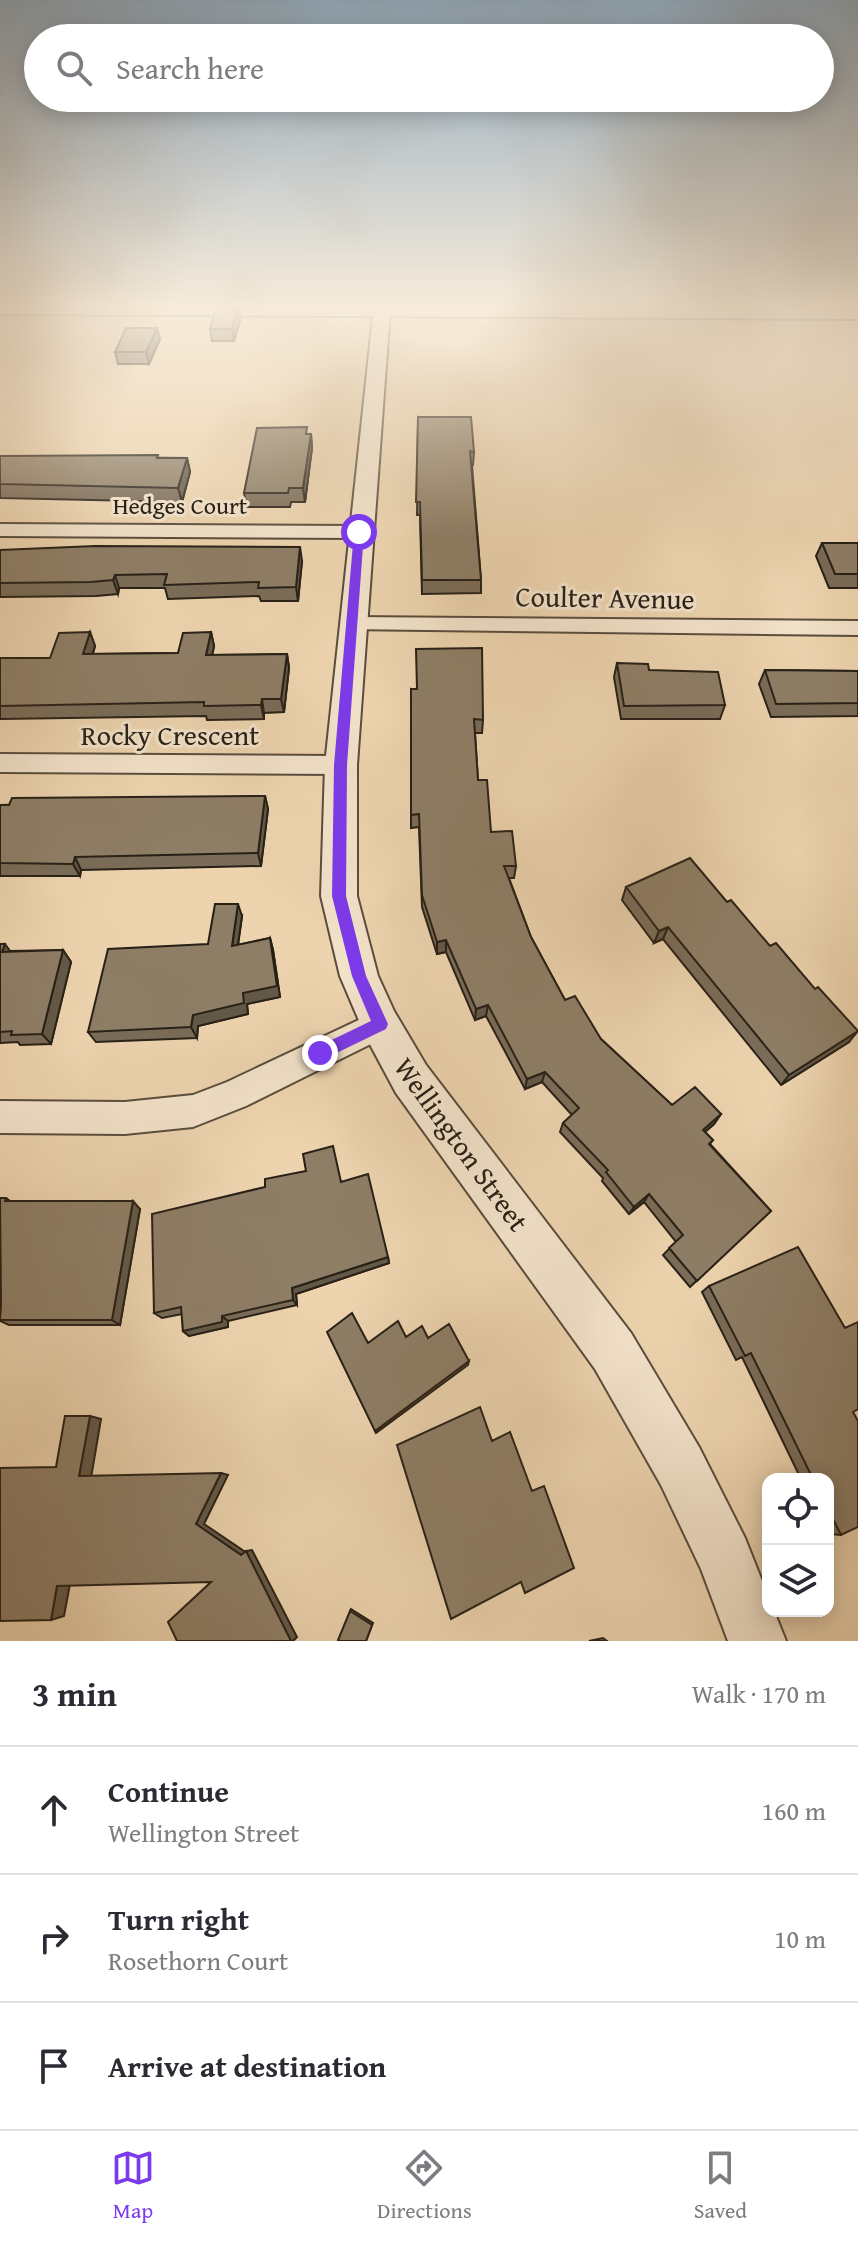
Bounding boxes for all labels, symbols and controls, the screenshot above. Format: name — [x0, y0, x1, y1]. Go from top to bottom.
search box — [24, 24, 834, 112]
icon: search — [52, 46, 96, 90]
text: Search here — [116, 46, 264, 90]
street label: Hedges Court — [113, 488, 248, 523]
route start — [341, 514, 377, 550]
street label: Coulter Avenue — [515, 575, 695, 619]
street label: Rocky Crescent — [81, 714, 259, 755]
route end — [302, 1035, 338, 1071]
street label: Wellington Street — [385, 1049, 539, 1239]
map controls — [762, 1473, 834, 1617]
button: locate — [762, 1473, 834, 1545]
button: layers — [762, 1545, 834, 1617]
text: 3 min — [32, 1669, 117, 1718]
text: Walk · 170 m — [692, 1674, 826, 1713]
text: Continue — [108, 1769, 229, 1813]
icon: ahead — [32, 1788, 76, 1832]
text: 160 m — [761, 1791, 826, 1830]
text: Wellington Street — [108, 1813, 299, 1852]
text: Turn right — [108, 1897, 249, 1941]
icon: right — [32, 1916, 76, 1960]
text: 10 m — [774, 1919, 826, 1958]
text: Rosethorn Court — [108, 1941, 288, 1980]
icon: arrive — [32, 2044, 76, 2088]
text: Arrive at destination — [108, 2044, 386, 2088]
tab: Map — [111, 2146, 155, 2226]
tab: Directions — [377, 2146, 472, 2226]
tab: Saved — [694, 2146, 747, 2226]

